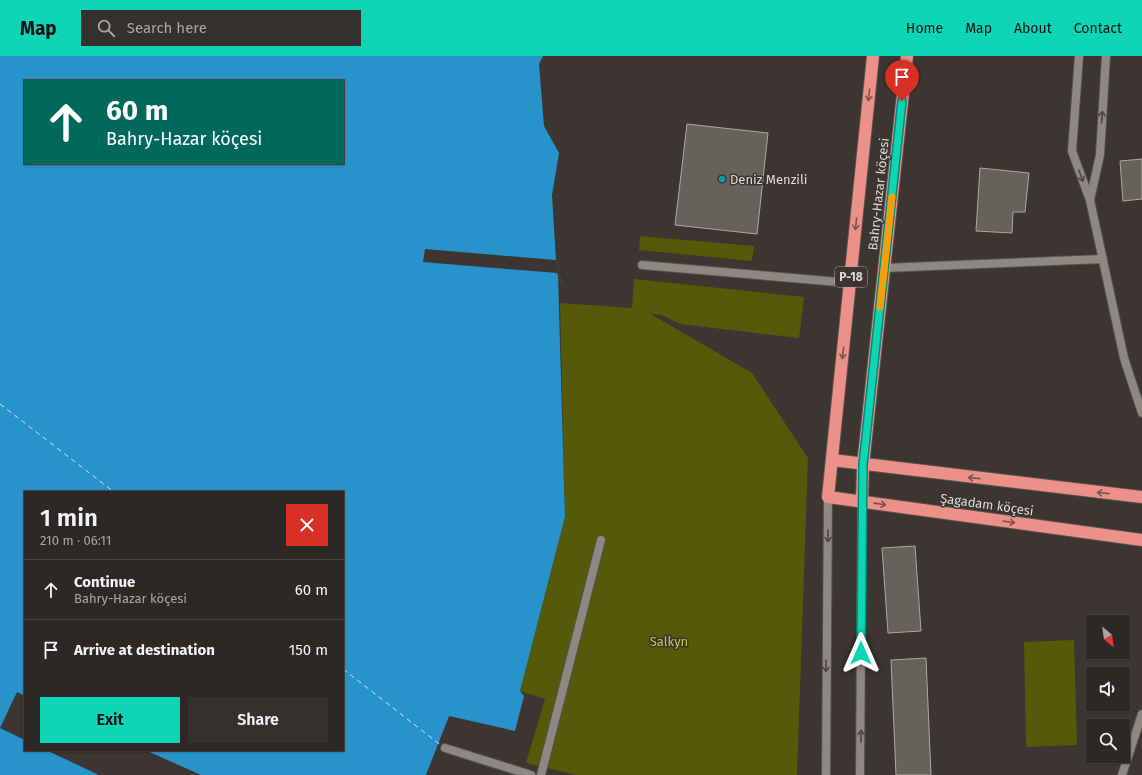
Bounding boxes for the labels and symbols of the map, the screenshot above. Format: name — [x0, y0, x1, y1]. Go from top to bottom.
pin — [885, 60, 919, 101]
one-way arrow — [865, 88, 873, 101]
one-way arrow — [1099, 111, 1106, 124]
street label: Bahry-Hazar köçesi — [865, 137, 892, 251]
one-way arrow — [1077, 170, 1085, 182]
place label: Deniz Menzili — [730, 172, 808, 187]
marker: Deniz Menzili — [717, 174, 727, 184]
one-way arrow — [852, 217, 860, 230]
road number: P-18 — [835, 267, 867, 287]
one-way arrow — [839, 346, 846, 359]
one-way arrow — [968, 474, 981, 482]
one-way arrow — [1097, 489, 1110, 496]
street label: Şagadam köçesi — [939, 491, 1034, 518]
one-way arrow — [873, 500, 886, 508]
one-way arrow — [1002, 518, 1015, 526]
one-way arrow — [824, 529, 831, 542]
north arrow — [1086, 615, 1130, 659]
position arrow — [840, 632, 882, 674]
park label: Salkyn — [650, 634, 688, 649]
one-way arrow — [823, 659, 830, 672]
one-way arrow — [857, 730, 865, 743]

